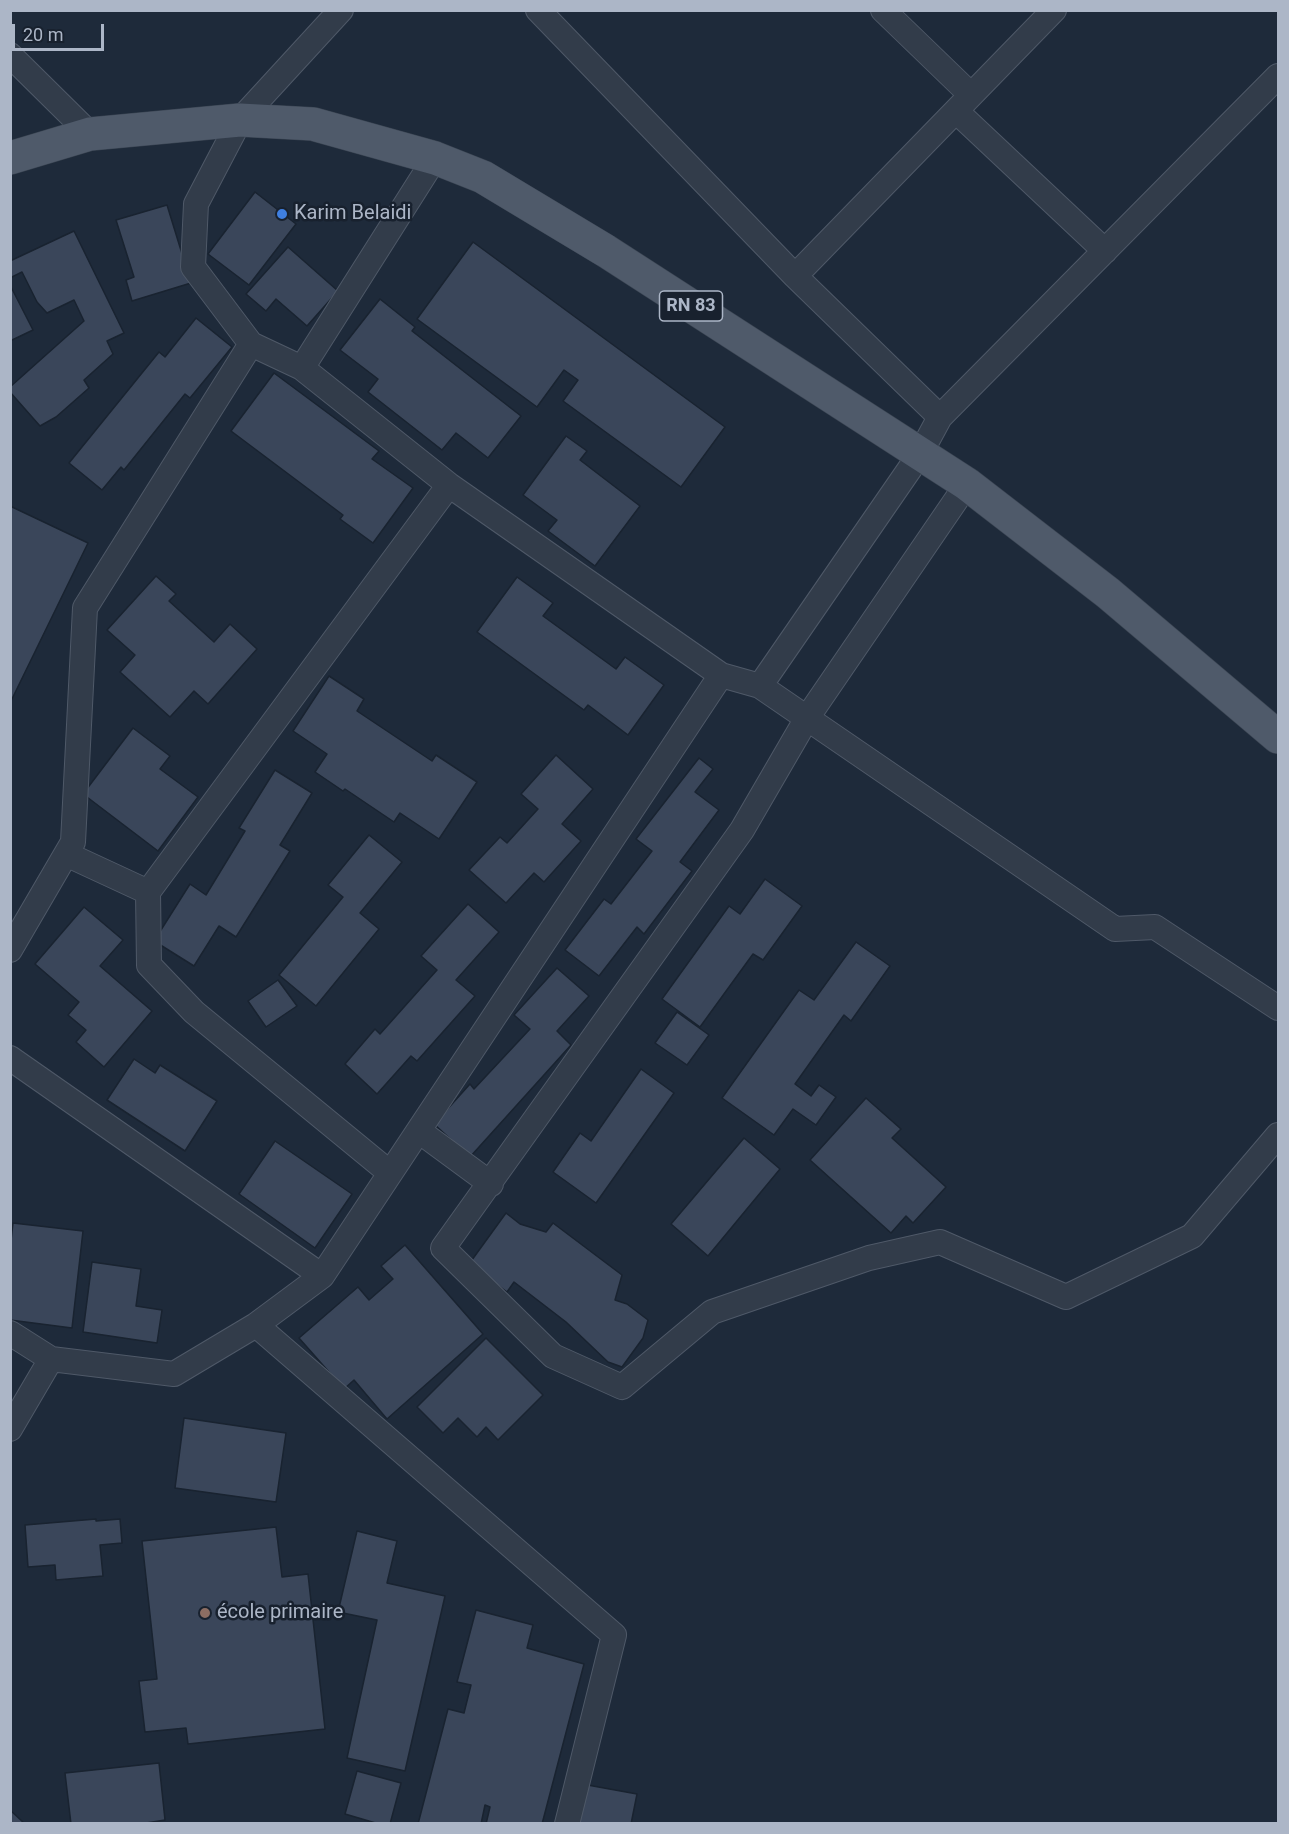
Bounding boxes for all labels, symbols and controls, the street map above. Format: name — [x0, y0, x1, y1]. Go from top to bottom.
scale bar — [15, 12, 106, 50]
text: 20 m — [23, 24, 63, 45]
place label: Karim Belaidi — [294, 202, 411, 226]
marker: Karim Belaidi — [275, 207, 289, 221]
road number: RN 83 — [660, 291, 722, 321]
place label: école primaire — [217, 1601, 343, 1625]
marker: école primaire — [198, 1606, 212, 1620]

